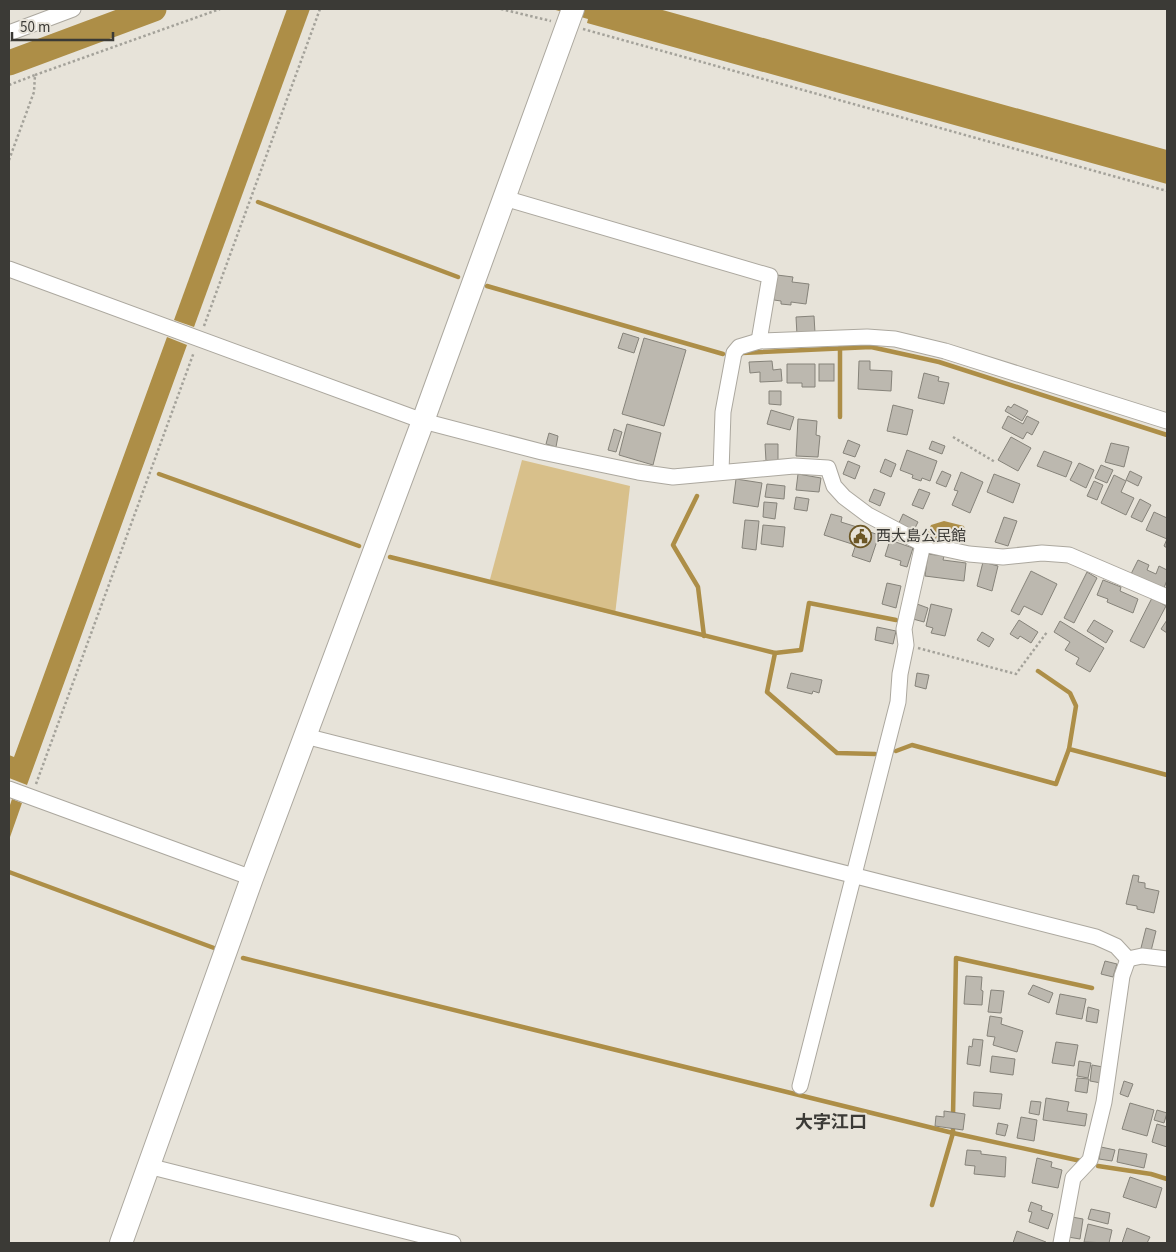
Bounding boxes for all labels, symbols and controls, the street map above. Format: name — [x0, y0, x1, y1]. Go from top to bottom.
scale bar — [12, 10, 114, 42]
text: 50 m — [20, 17, 50, 38]
public building icon: 西大島公民館 — [848, 524, 872, 548]
place label: 西大島公民館 — [876, 526, 966, 547]
district label: 大字江口 — [795, 1110, 867, 1135]

